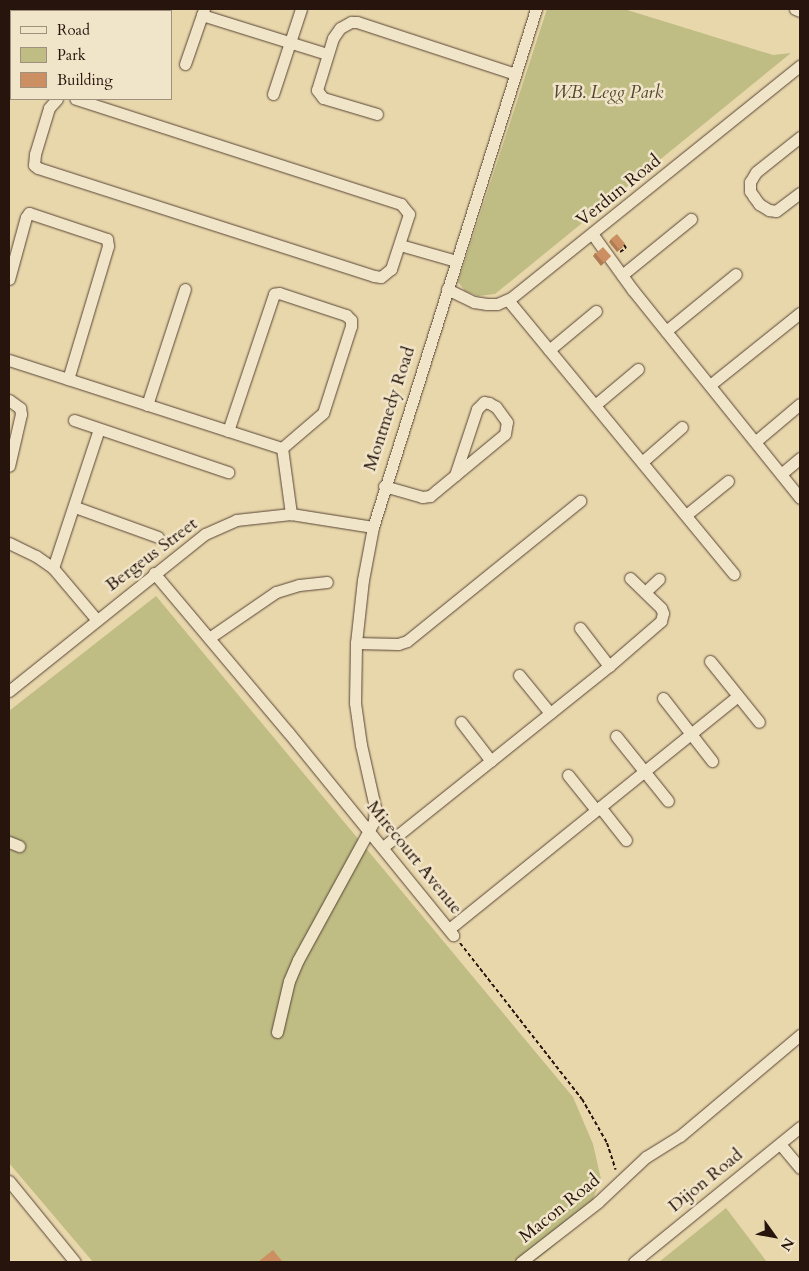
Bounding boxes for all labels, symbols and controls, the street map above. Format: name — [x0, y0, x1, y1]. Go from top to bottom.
legend — [10, 10, 172, 100]
text: Road — [57, 20, 90, 40]
text: Park — [57, 45, 86, 65]
text: Building — [57, 70, 113, 90]
park label: W.B. Legg Park — [553, 82, 663, 104]
street label: Verdun Road — [573, 150, 665, 232]
street label: Montmedy Road — [360, 344, 420, 474]
street label: Bergeus Street — [102, 513, 202, 597]
street label: Mirecourt Avenue — [362, 797, 466, 919]
street label: Dijon Road — [665, 1145, 747, 1217]
street label: Macon Road — [515, 1170, 605, 1248]
north arrow — [749, 1211, 799, 1261]
text: N — [776, 1234, 798, 1254]

